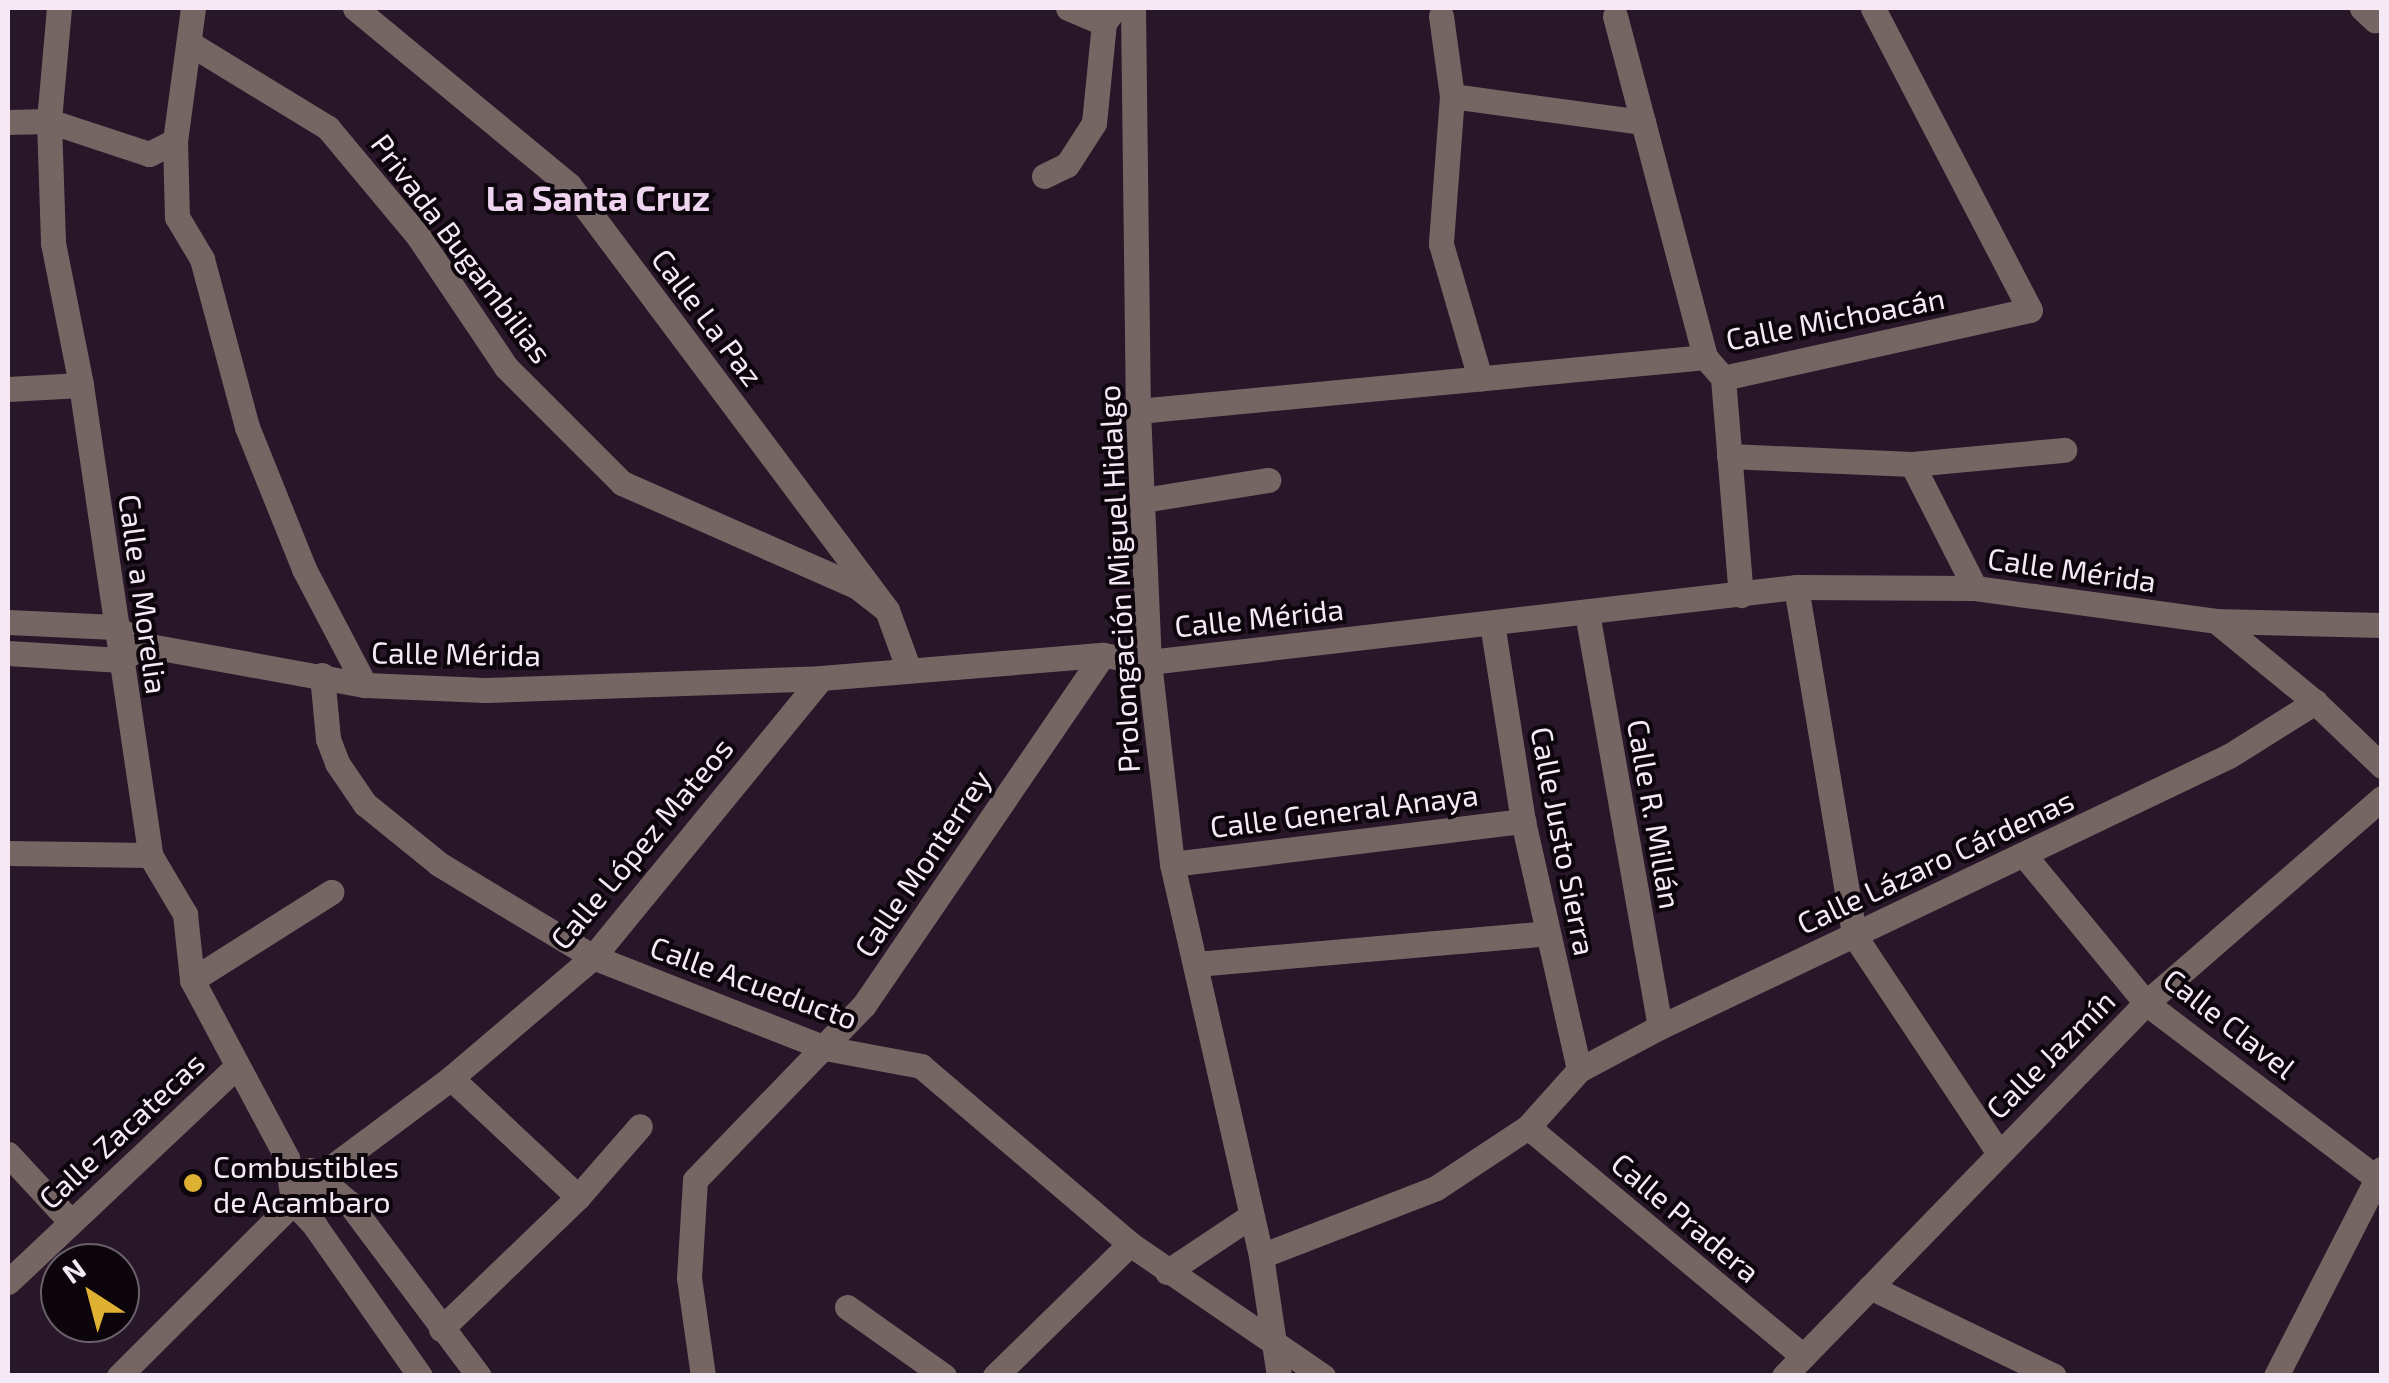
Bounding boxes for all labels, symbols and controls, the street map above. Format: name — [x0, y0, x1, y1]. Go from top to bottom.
street label: Privada Bugambilias — [364, 126, 560, 370]
district label: La Santa Cruz — [486, 176, 710, 218]
street label: Calle La Paz — [645, 241, 771, 393]
street label: Calle Michoacán — [1723, 279, 1947, 357]
street label: Prolongación Miguel Hidalgo — [1090, 384, 1146, 774]
street label: Calle a Morelia — [112, 492, 176, 696]
street label: Calle Mérida — [1985, 539, 2159, 599]
street label: Calle Mérida — [1173, 590, 1345, 644]
street label: Calle Mérida — [371, 634, 541, 672]
street label: Calle R. Millán — [1621, 716, 1689, 912]
street label: Calle Justo Sierra — [1524, 723, 1604, 959]
street label: Calle López Mateos — [542, 730, 740, 956]
street label: Calle Monterrey — [846, 763, 998, 963]
street label: Calle General Anaya — [1207, 776, 1481, 844]
street label: Calle Lázaro Cárdenas — [1791, 781, 2079, 941]
street label: Calle Acueducto — [645, 928, 863, 1036]
street label: Calle Clavel — [2157, 960, 2303, 1086]
street label: Calle Jazmín — [1978, 982, 2122, 1126]
street label: Calle Zacatecas — [31, 1044, 211, 1216]
street label: Calle Pradera — [1605, 1145, 1767, 1289]
place label: Combustibles de Acambaro — [213, 1148, 399, 1218]
marker: Combustibles de Acambaro — [182, 1172, 204, 1194]
north arrow — [40, 1243, 140, 1343]
text: N — [55, 1251, 92, 1290]

